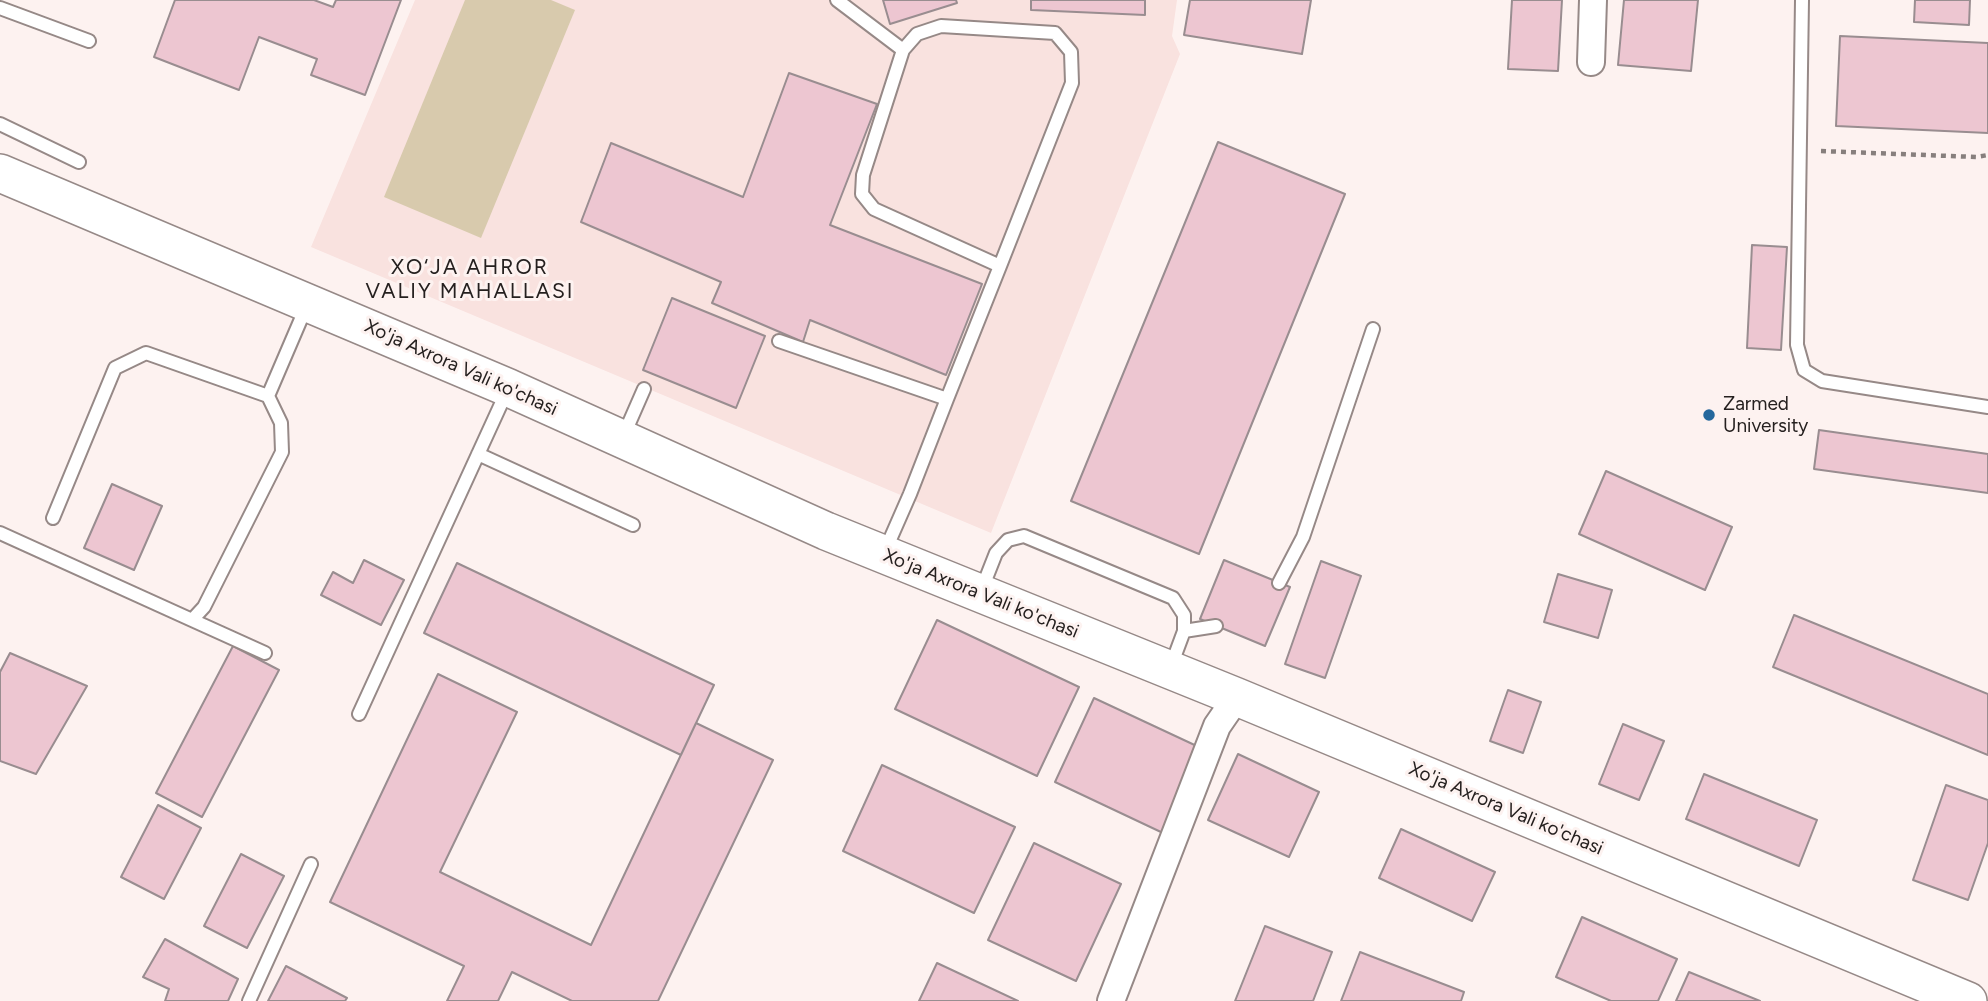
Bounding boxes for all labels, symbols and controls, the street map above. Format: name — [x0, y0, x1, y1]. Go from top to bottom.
district label: XO‘JA AHROR VALIY MAHALLASI — [367, 255, 573, 305]
street label: Xo'ja Axrora Vali ko'chasi — [361, 315, 561, 421]
place label: Zarmed University — [1723, 393, 1808, 437]
marker: Zarmed University — [1701, 407, 1717, 423]
street label: Xo'ja Axrora Vali ko'chasi — [880, 544, 1082, 644]
street label: Xo'ja Axrora Vali ko'chasi — [1405, 758, 1607, 860]

